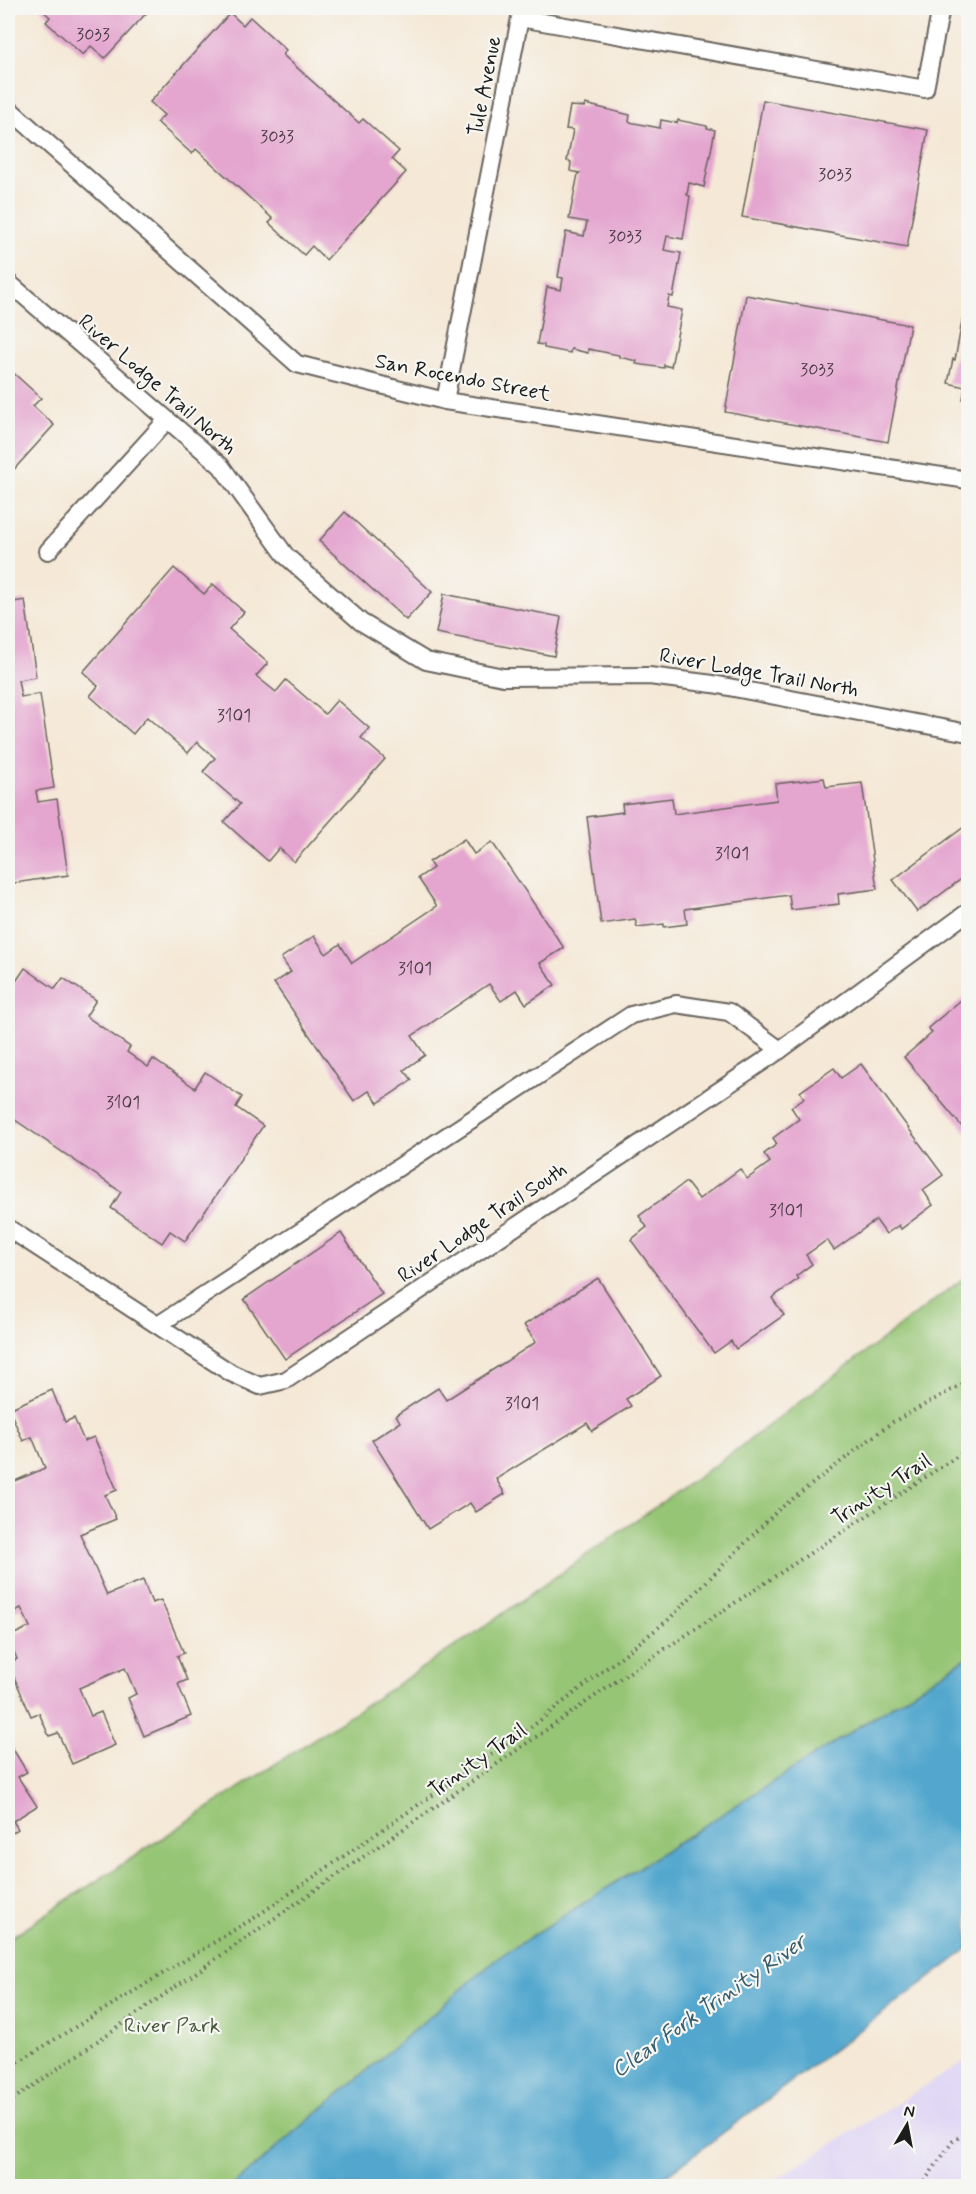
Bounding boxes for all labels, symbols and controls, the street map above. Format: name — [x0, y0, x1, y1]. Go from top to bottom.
house number: 3033 — [76, 23, 110, 47]
street label: Tule Avenue — [462, 33, 508, 139]
house number: 3033 — [260, 125, 294, 149]
house number: 3033 — [818, 163, 852, 187]
house number: 3033 — [608, 225, 642, 249]
street label: River Lodge Trail North — [71, 308, 243, 462]
street label: San Rocendo Street — [373, 347, 554, 409]
house number: 3033 — [800, 358, 834, 382]
street label: River Lodge Trail North — [657, 642, 861, 705]
house number: 3101 — [217, 704, 251, 728]
house number: 3101 — [715, 842, 749, 866]
house number: 3101 — [398, 957, 432, 981]
house number: 3101 — [106, 1091, 140, 1115]
street label: River Lodge Trail South — [392, 1156, 573, 1291]
house number: 3101 — [769, 1199, 803, 1223]
house number: 3101 — [505, 1392, 539, 1416]
street label: Trinity Trail — [826, 1447, 937, 1533]
street label: Trinity Trail — [423, 1717, 532, 1805]
water label: Clear Fork Trinity River — [607, 1927, 814, 2084]
park label: River Park — [124, 2012, 220, 2040]
north arrow — [877, 2095, 937, 2155]
text: N — [902, 2100, 916, 2123]

